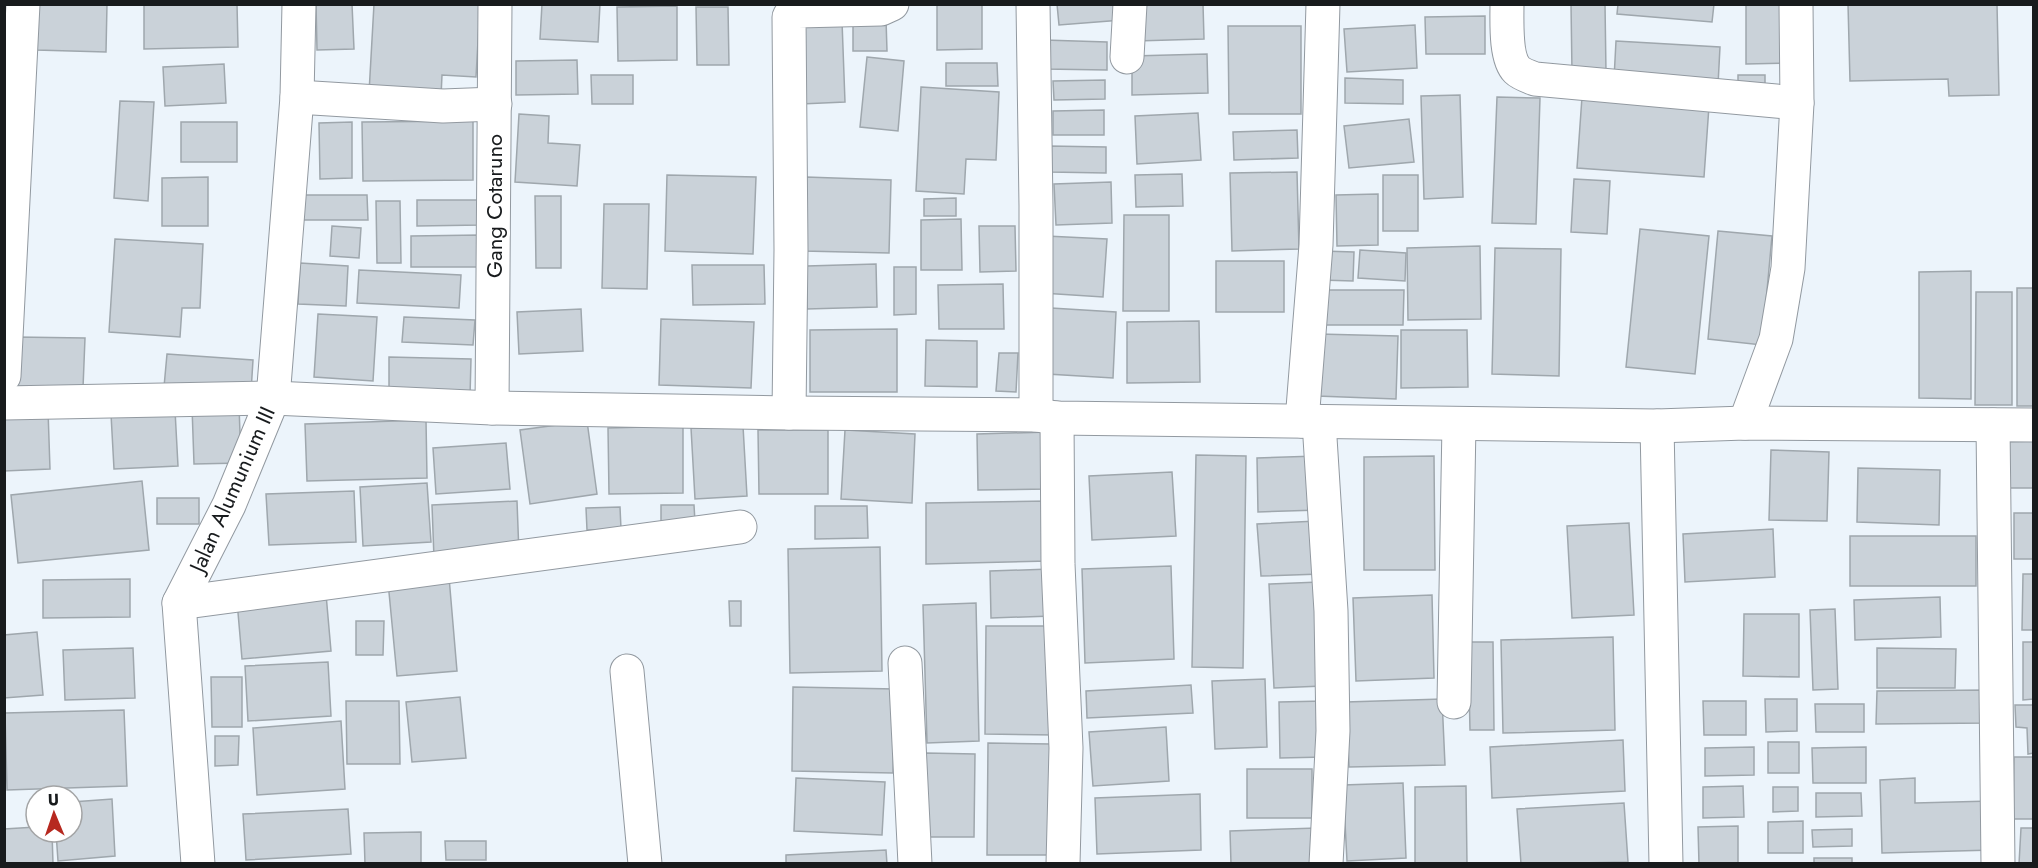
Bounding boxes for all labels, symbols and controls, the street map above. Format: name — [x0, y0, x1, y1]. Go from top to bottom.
street label: Gang Cotaruno — [478, 134, 510, 278]
street label: Jalan Alumunium III — [180, 401, 283, 580]
north arrow — [24, 784, 84, 844]
text: U — [47, 788, 60, 811]

